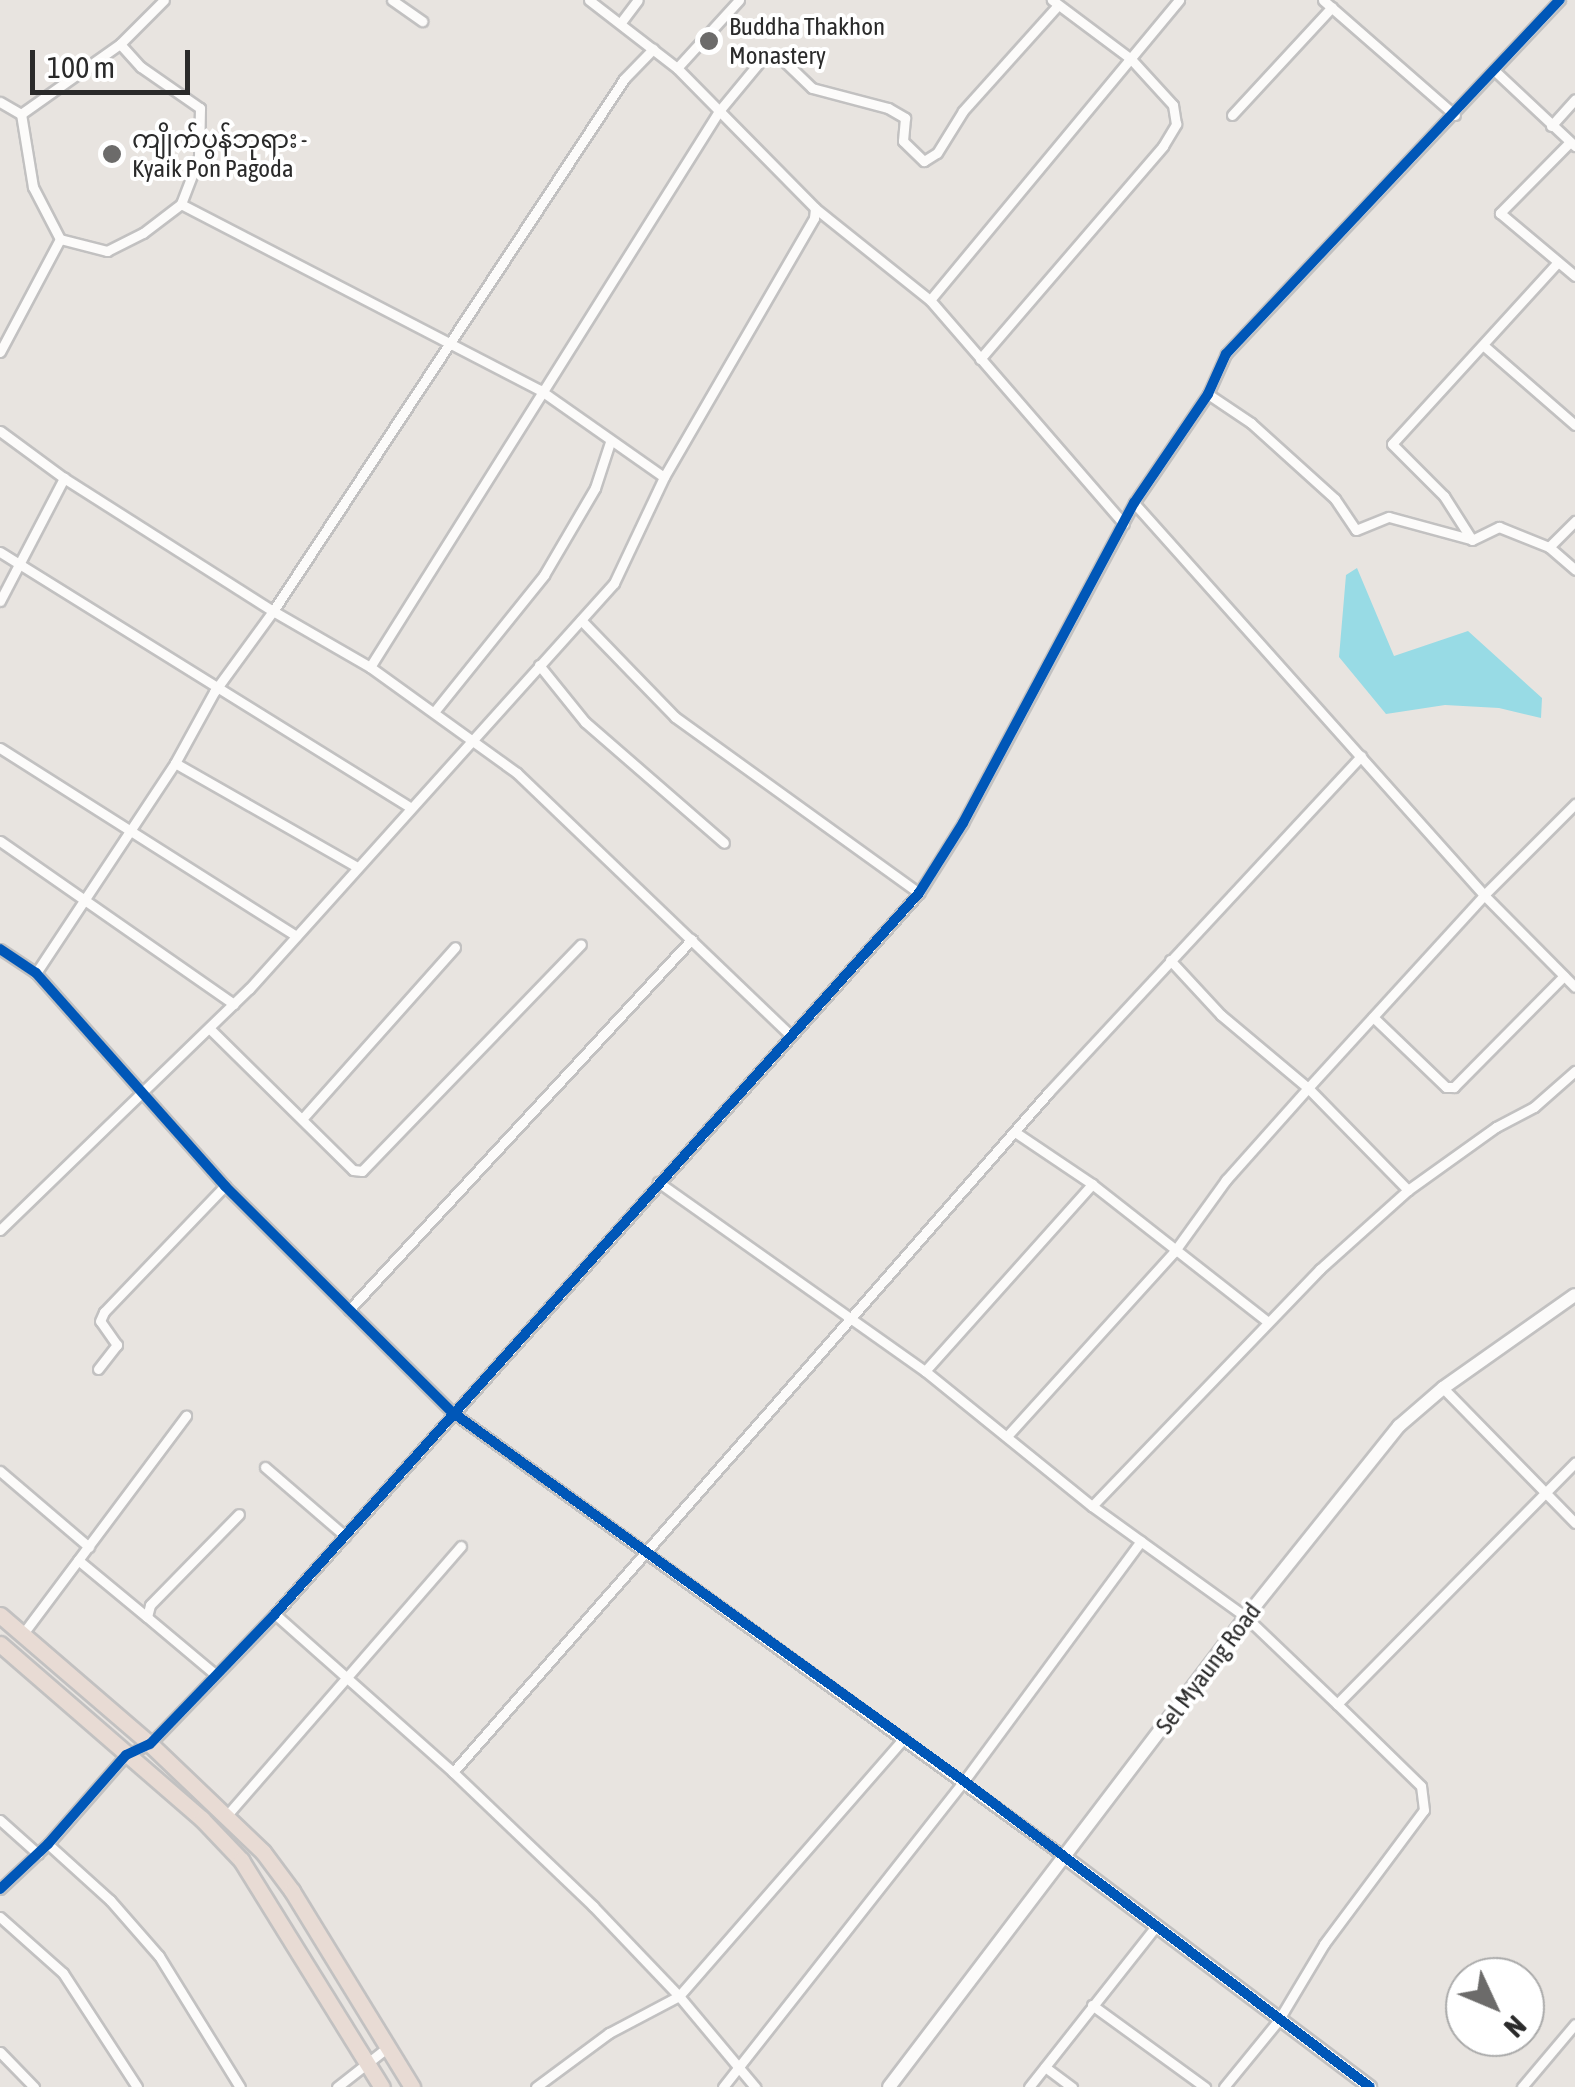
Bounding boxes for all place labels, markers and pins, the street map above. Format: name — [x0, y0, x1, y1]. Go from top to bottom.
place label: Buddha Thakhon Monastery — [729, 12, 885, 71]
marker: Buddha Thakhon Monastery — [698, 30, 720, 52]
place label: ကျိုက်ပွန်ဘုရား - Kyaik Pon Pagoda — [132, 125, 307, 184]
marker: ကျိုက်ပွန်ဘုရား - Kyaik Pon Pagoda — [101, 143, 123, 165]

